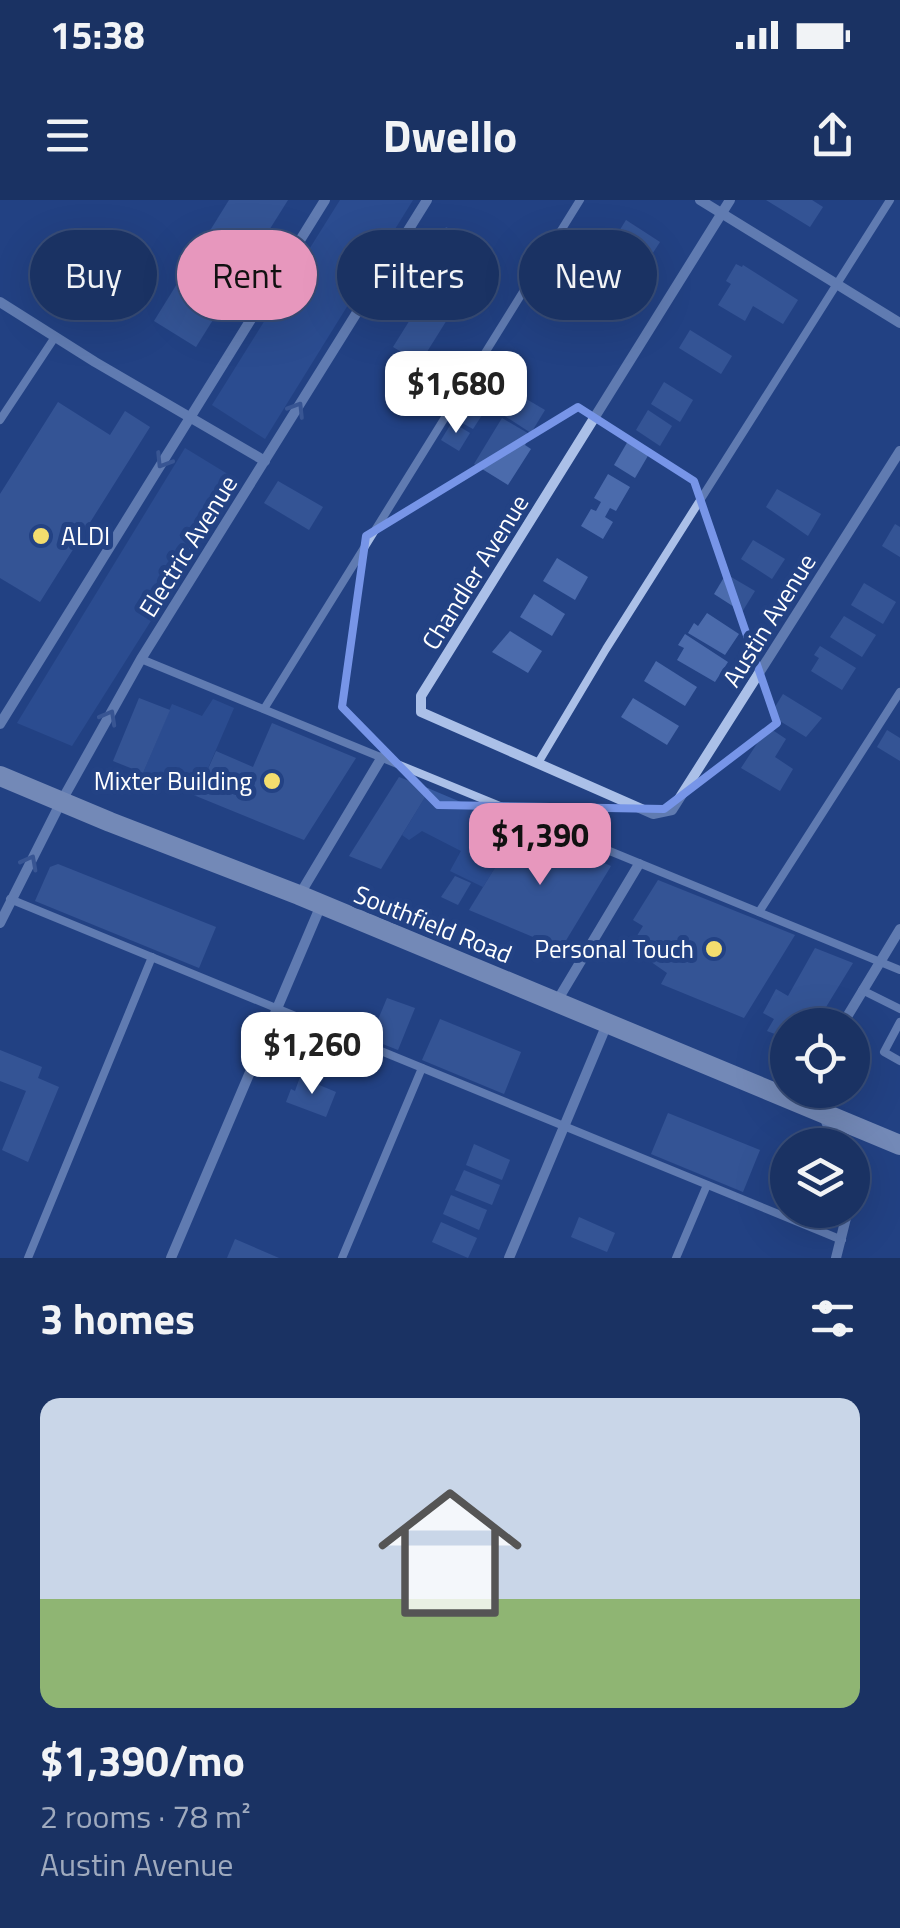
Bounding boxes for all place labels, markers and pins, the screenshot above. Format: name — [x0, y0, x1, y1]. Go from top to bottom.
pin: $1,680 — [375, 351, 537, 436]
place label: ALDI — [61, 517, 110, 555]
marker: ALDI — [30, 525, 52, 547]
place label: Mixter Building — [94, 762, 252, 800]
marker: Mixter Building — [261, 770, 283, 792]
pin: $1,390 — [459, 803, 621, 888]
place label: Personal Touch — [534, 930, 694, 968]
marker: Personal Touch — [703, 938, 725, 960]
pin: $1,260 — [231, 1012, 393, 1097]

